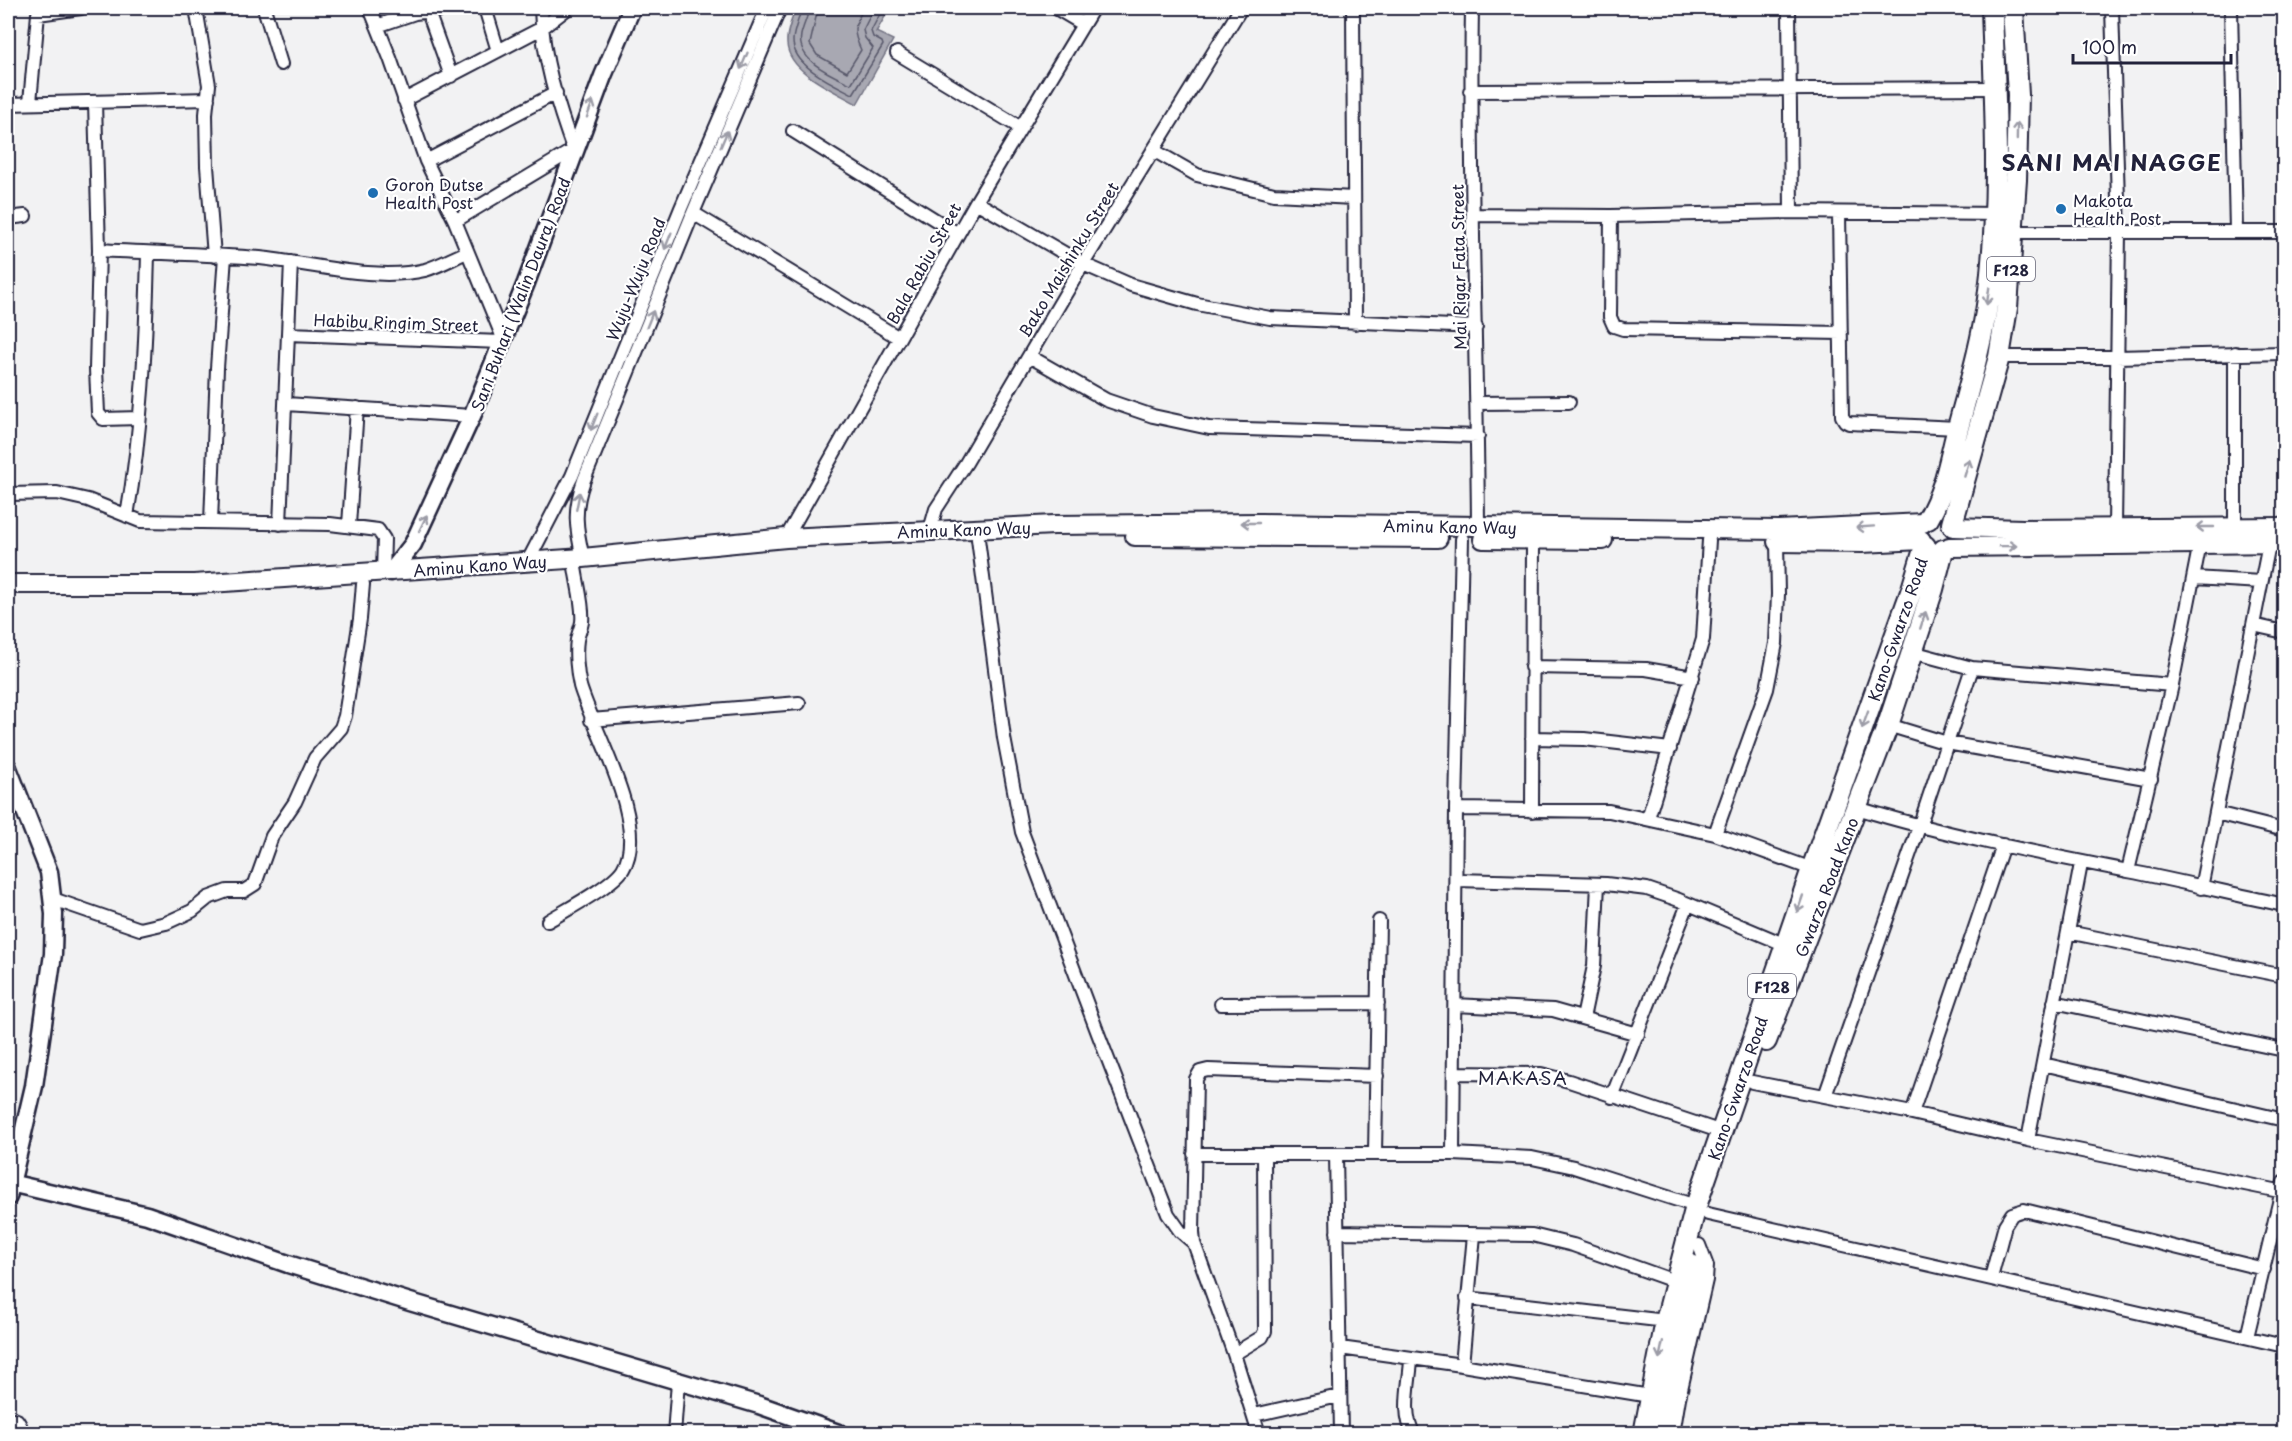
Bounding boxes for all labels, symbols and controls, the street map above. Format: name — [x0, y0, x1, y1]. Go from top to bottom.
scale bar — [2073, 27, 2230, 65]
text: 100 m — [2082, 33, 2137, 60]
one-way arrow — [738, 52, 749, 70]
one-way arrow — [586, 100, 597, 119]
one-way arrow — [2011, 122, 2023, 142]
one-way arrow — [719, 131, 730, 149]
district label: SANI MAI NAGGE — [2002, 145, 2222, 178]
place label: Goron Dutse Health Post — [385, 172, 483, 214]
street label: Sani Buhari (Walin Daura) Road — [464, 173, 576, 415]
street label: Bako Maishinku Street — [1012, 176, 1124, 341]
street label: Mai Rigar Fata Street — [1445, 183, 1471, 350]
marker: Goron Dutse Health Post — [366, 186, 380, 200]
place label: Makota Health Post — [2073, 188, 2161, 230]
street label: Bala Rabiu Street — [880, 198, 966, 328]
marker: Makota Health Post — [2054, 202, 2068, 216]
street label: Wuju-Wuju Road — [599, 214, 671, 344]
one-way arrow — [662, 231, 673, 250]
road number: F128 — [1987, 257, 2035, 281]
one-way arrow — [1982, 286, 1993, 306]
street label: Habibu Ringim Street — [313, 307, 480, 337]
one-way arrow — [645, 311, 656, 329]
one-way arrow — [588, 412, 599, 430]
one-way arrow — [1962, 459, 1973, 478]
one-way arrow — [573, 491, 584, 511]
street label: Aminu Kano Way — [1383, 513, 1517, 539]
one-way arrow — [418, 515, 429, 533]
street label: Aminu Kano Way — [897, 515, 1031, 543]
one-way arrow — [1240, 517, 1260, 529]
one-way arrow — [2196, 521, 2216, 533]
one-way arrow — [1855, 522, 1875, 533]
one-way arrow — [1997, 540, 2017, 551]
street label: Aminu Kano Way — [412, 548, 548, 582]
street label: Kano-Gwarzo Road — [1861, 554, 1933, 704]
one-way arrow — [1918, 611, 1929, 630]
one-way arrow — [1859, 710, 1870, 729]
street label: Gwarzo Road Kano — [1788, 814, 1864, 960]
one-way arrow — [1794, 894, 1805, 913]
road number: F128 — [1748, 974, 1796, 998]
street label: Kano-Gwarzo Road — [1701, 1013, 1773, 1163]
district label: MAKASA — [1478, 1064, 1568, 1091]
one-way arrow — [1654, 1340, 1666, 1359]

